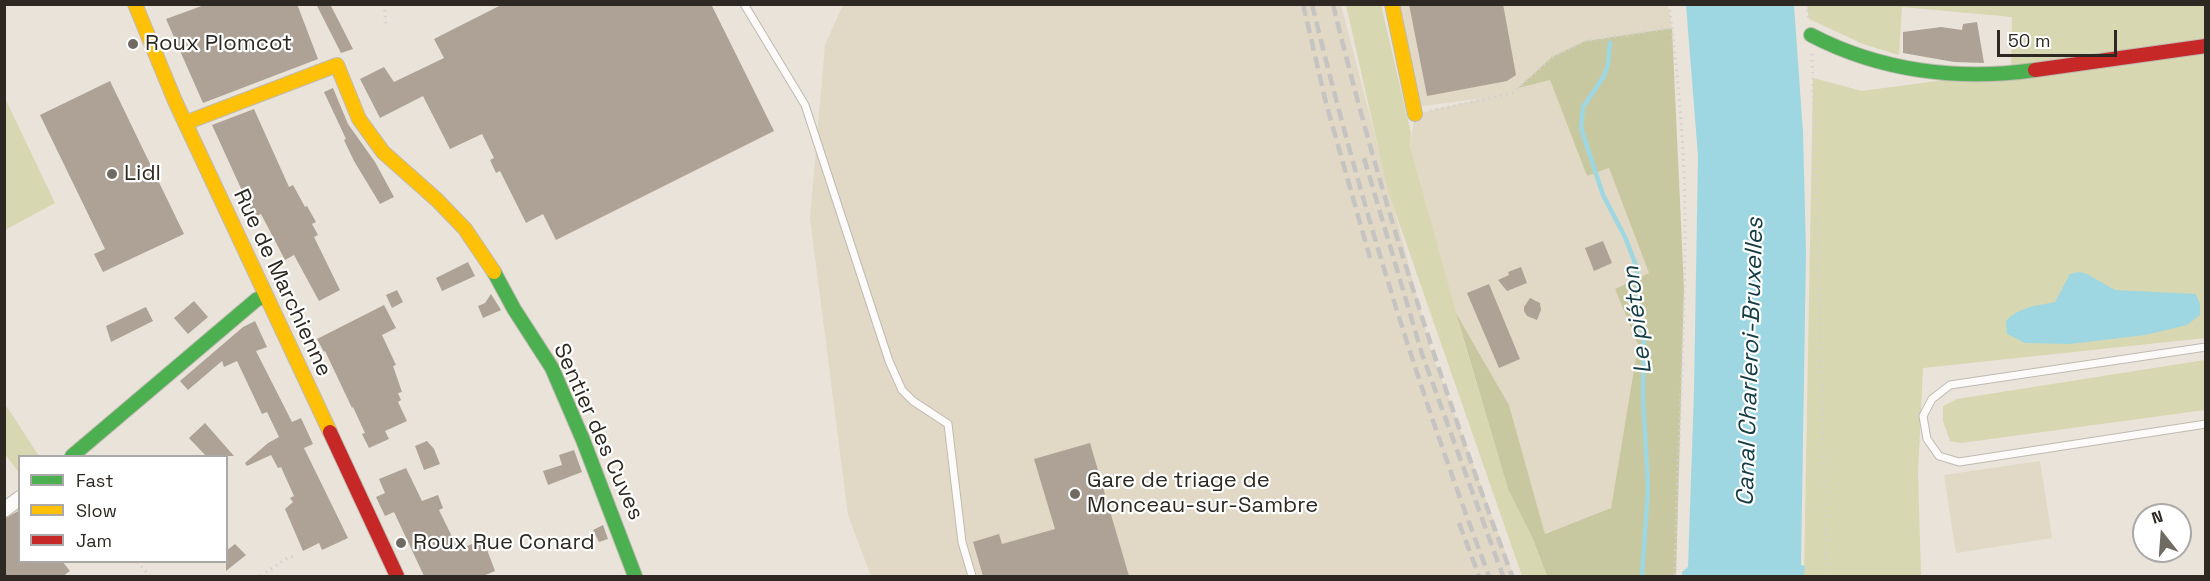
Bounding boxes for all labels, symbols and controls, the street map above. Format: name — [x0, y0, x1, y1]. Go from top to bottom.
scale bar — [2000, 18, 2120, 56]
text: 50 m — [2008, 29, 2050, 52]
place label: Roux Plomcot — [145, 31, 292, 57]
marker: Roux Plomcot — [126, 37, 140, 51]
place label: Lidl — [124, 161, 161, 187]
marker: Lidl — [105, 167, 119, 181]
street label: Rue de Marchienne — [227, 185, 337, 381]
water label: Canal Charleroi-Bruxelles — [1732, 217, 1770, 507]
water label: Le piéton — [1617, 264, 1659, 376]
street label: Sentier des Cuves — [547, 340, 649, 524]
legend — [18, 455, 228, 563]
place label: Gare de triage de Monceau-sur-Sambre — [1087, 468, 1318, 520]
text: Fast — [76, 469, 113, 492]
marker: Gare de triage de Monceau-sur-Sambre — [1068, 487, 1082, 501]
text: Slow — [76, 499, 117, 522]
north arrow — [2132, 503, 2192, 563]
text: N — [2149, 506, 2165, 529]
text: Jam — [76, 529, 112, 552]
place label: Roux Rue Conard — [413, 530, 595, 556]
marker: Roux Rue Conard — [394, 536, 408, 550]

